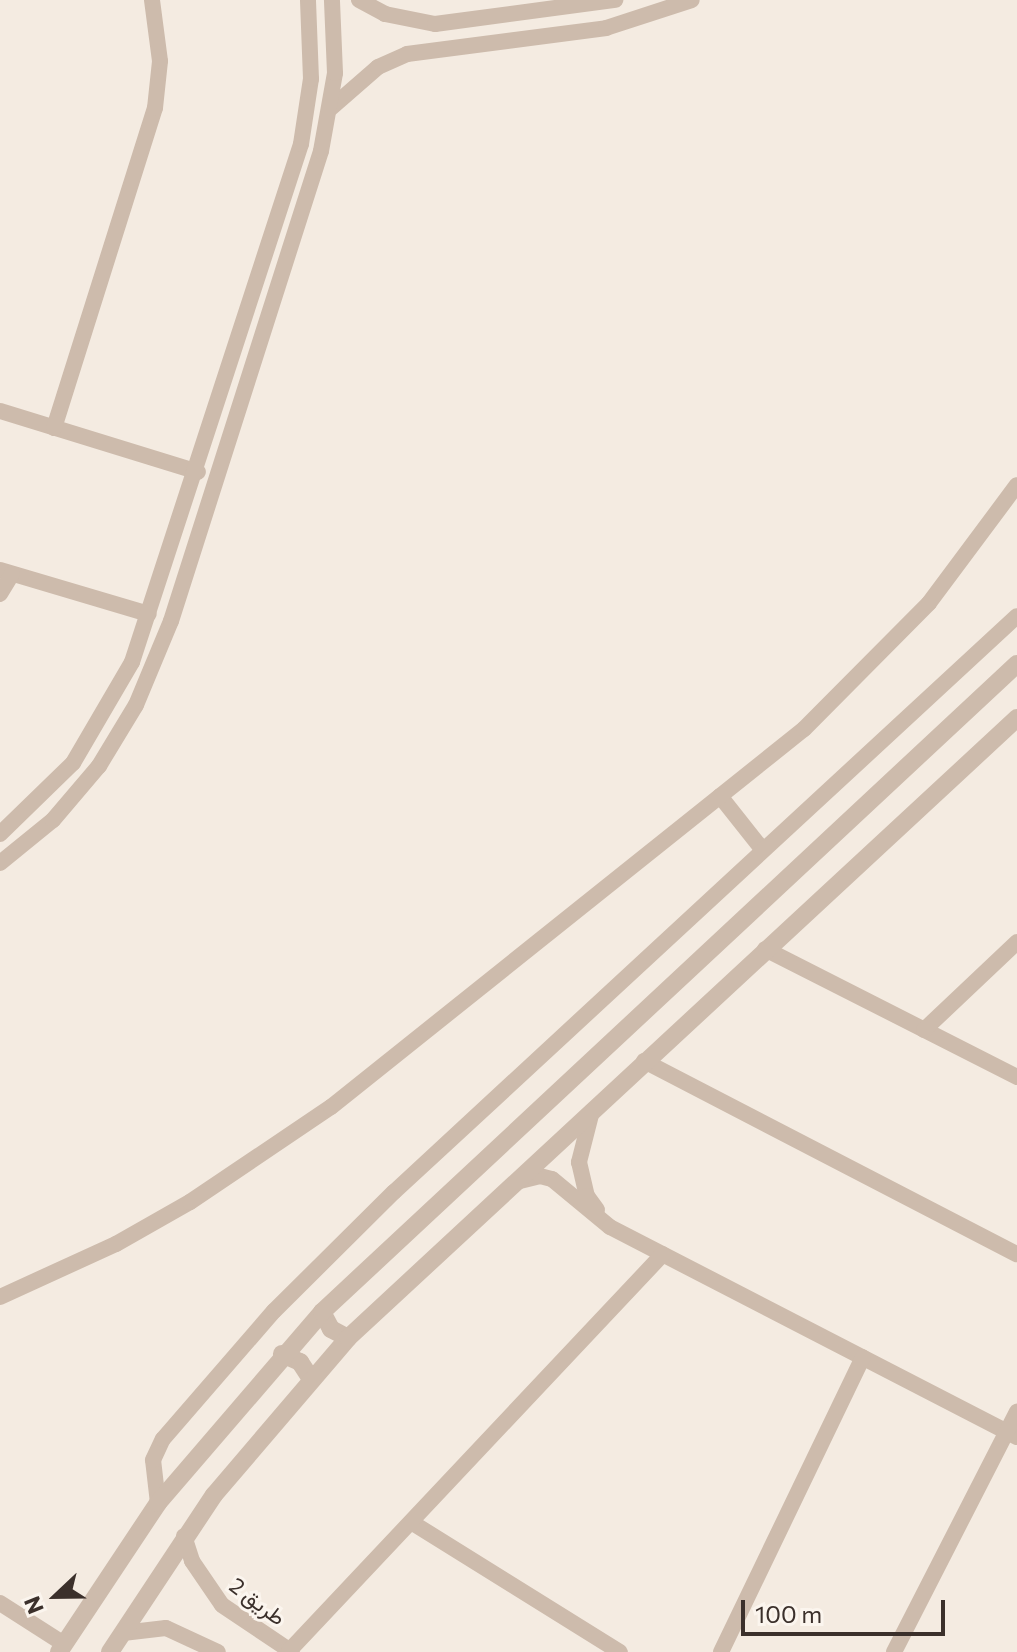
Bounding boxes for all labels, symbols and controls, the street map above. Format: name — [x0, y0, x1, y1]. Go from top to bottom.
north arrow — [16, 1556, 96, 1636]
street label: طريق 2 — [225, 1571, 291, 1631]
scale bar — [745, 1584, 949, 1634]
text: N — [18, 1592, 49, 1618]
text: 100 m — [755, 1599, 822, 1628]

